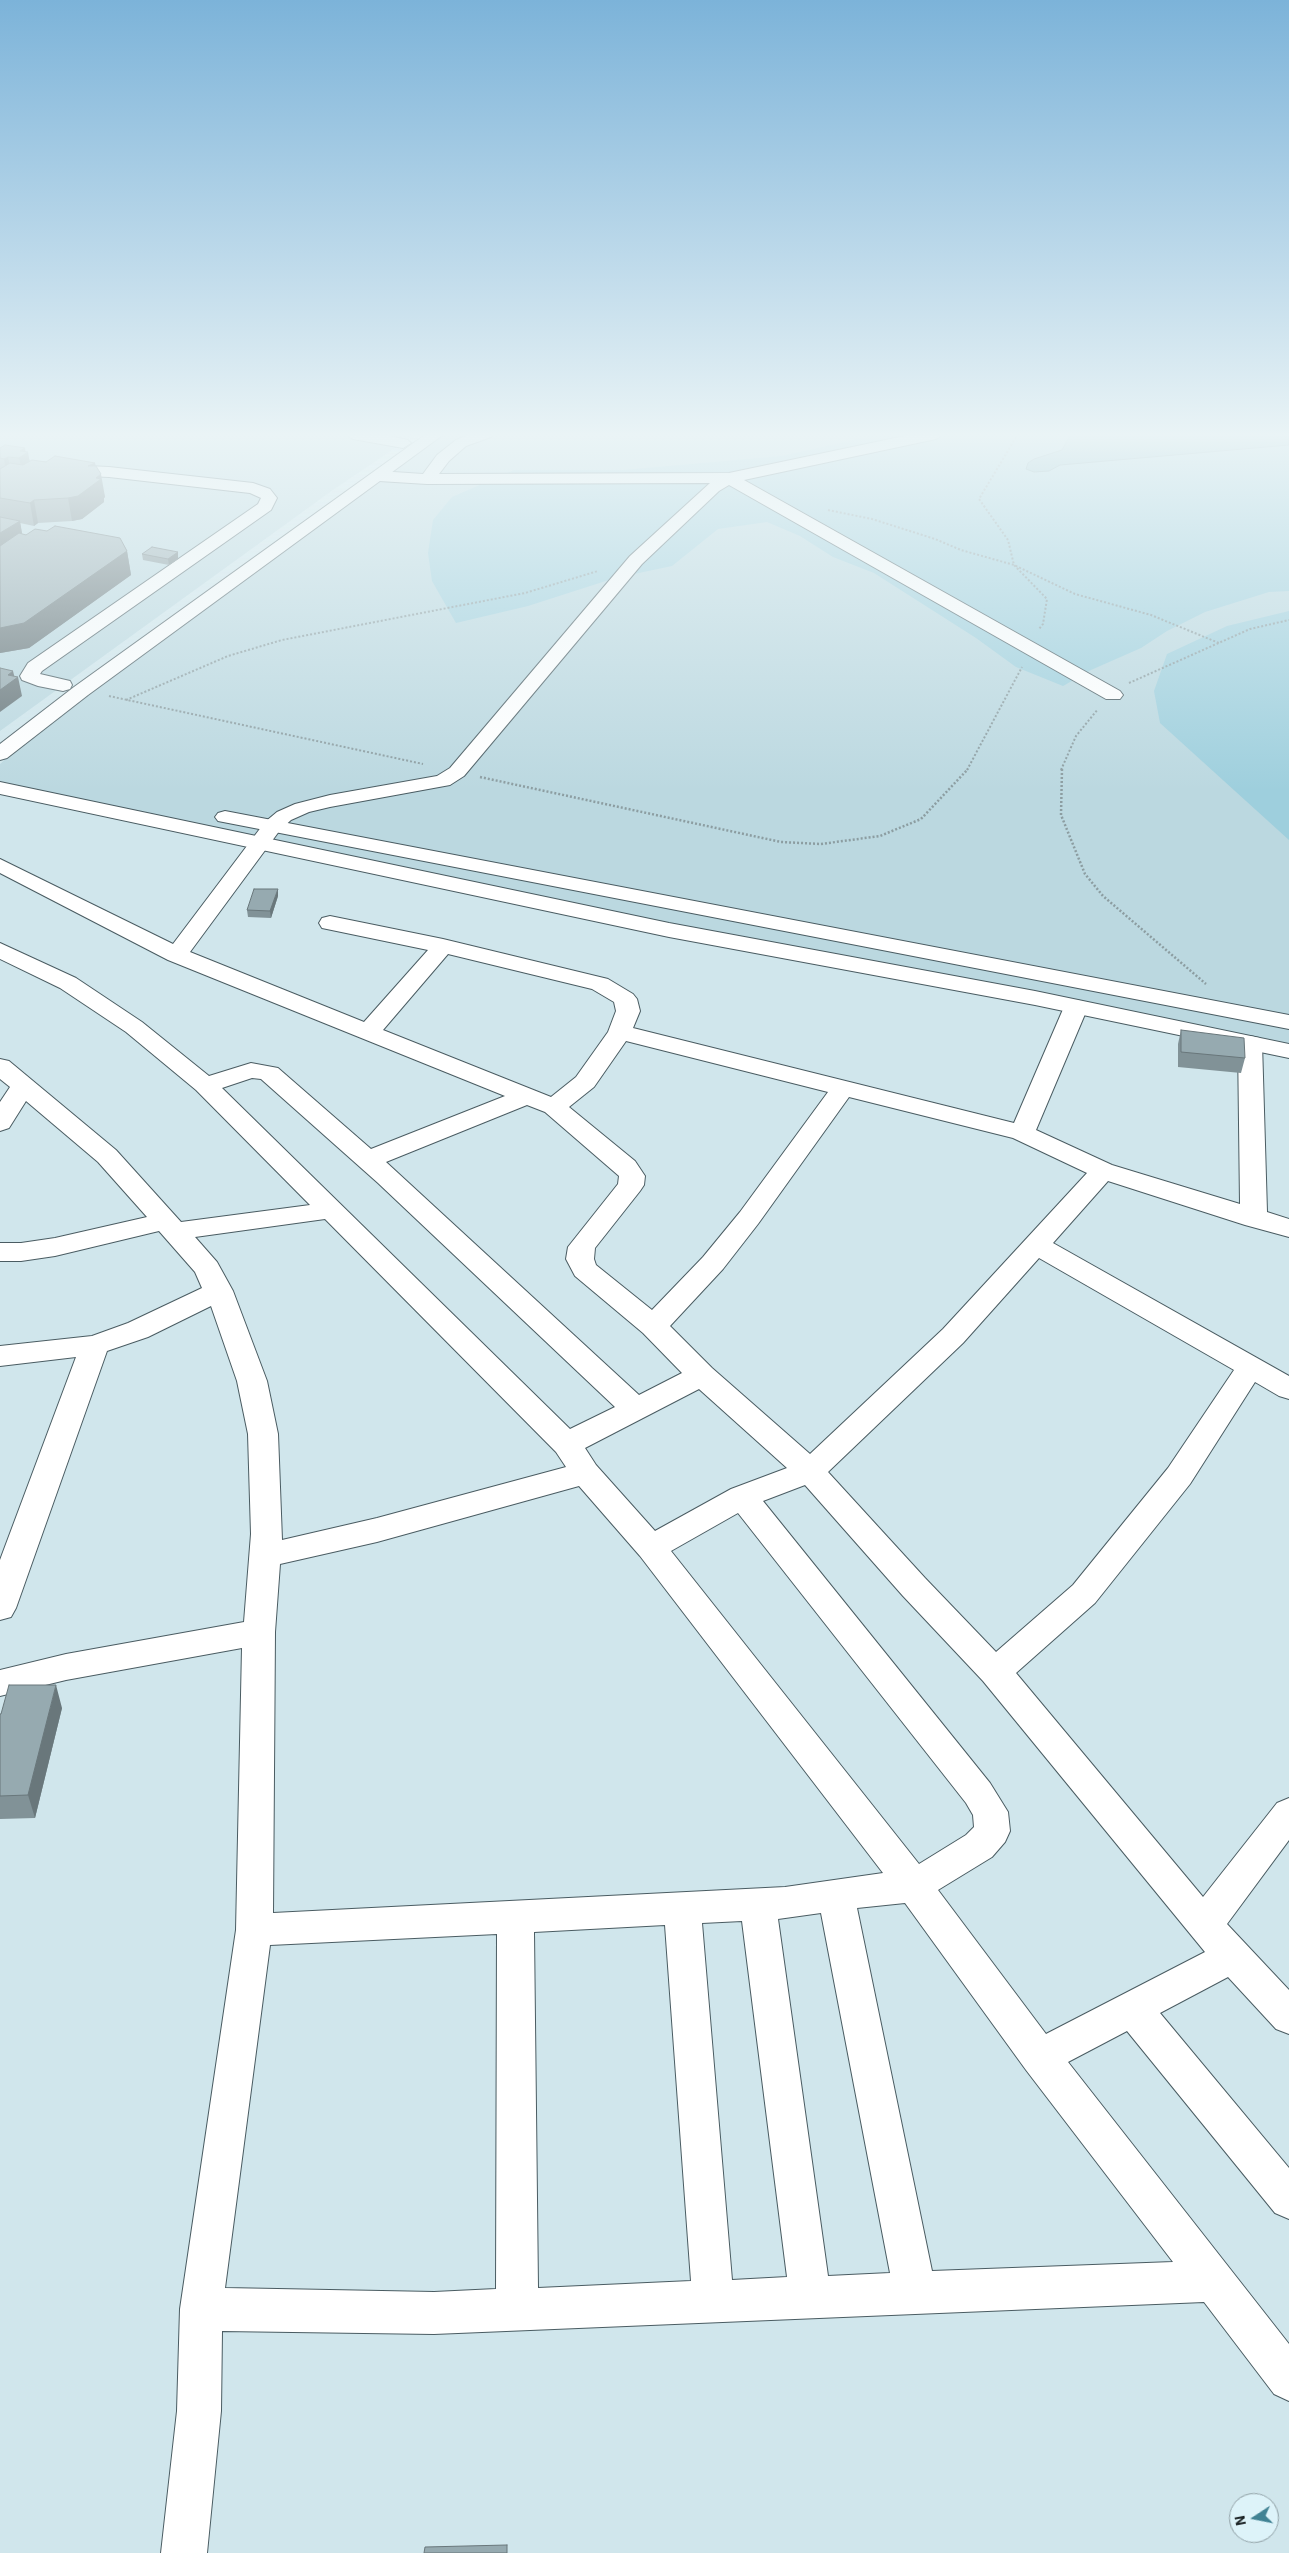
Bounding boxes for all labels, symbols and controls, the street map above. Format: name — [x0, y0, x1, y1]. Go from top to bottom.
north arrow — [1229, 2493, 1279, 2543]
text: N — [1230, 2514, 1250, 2527]

